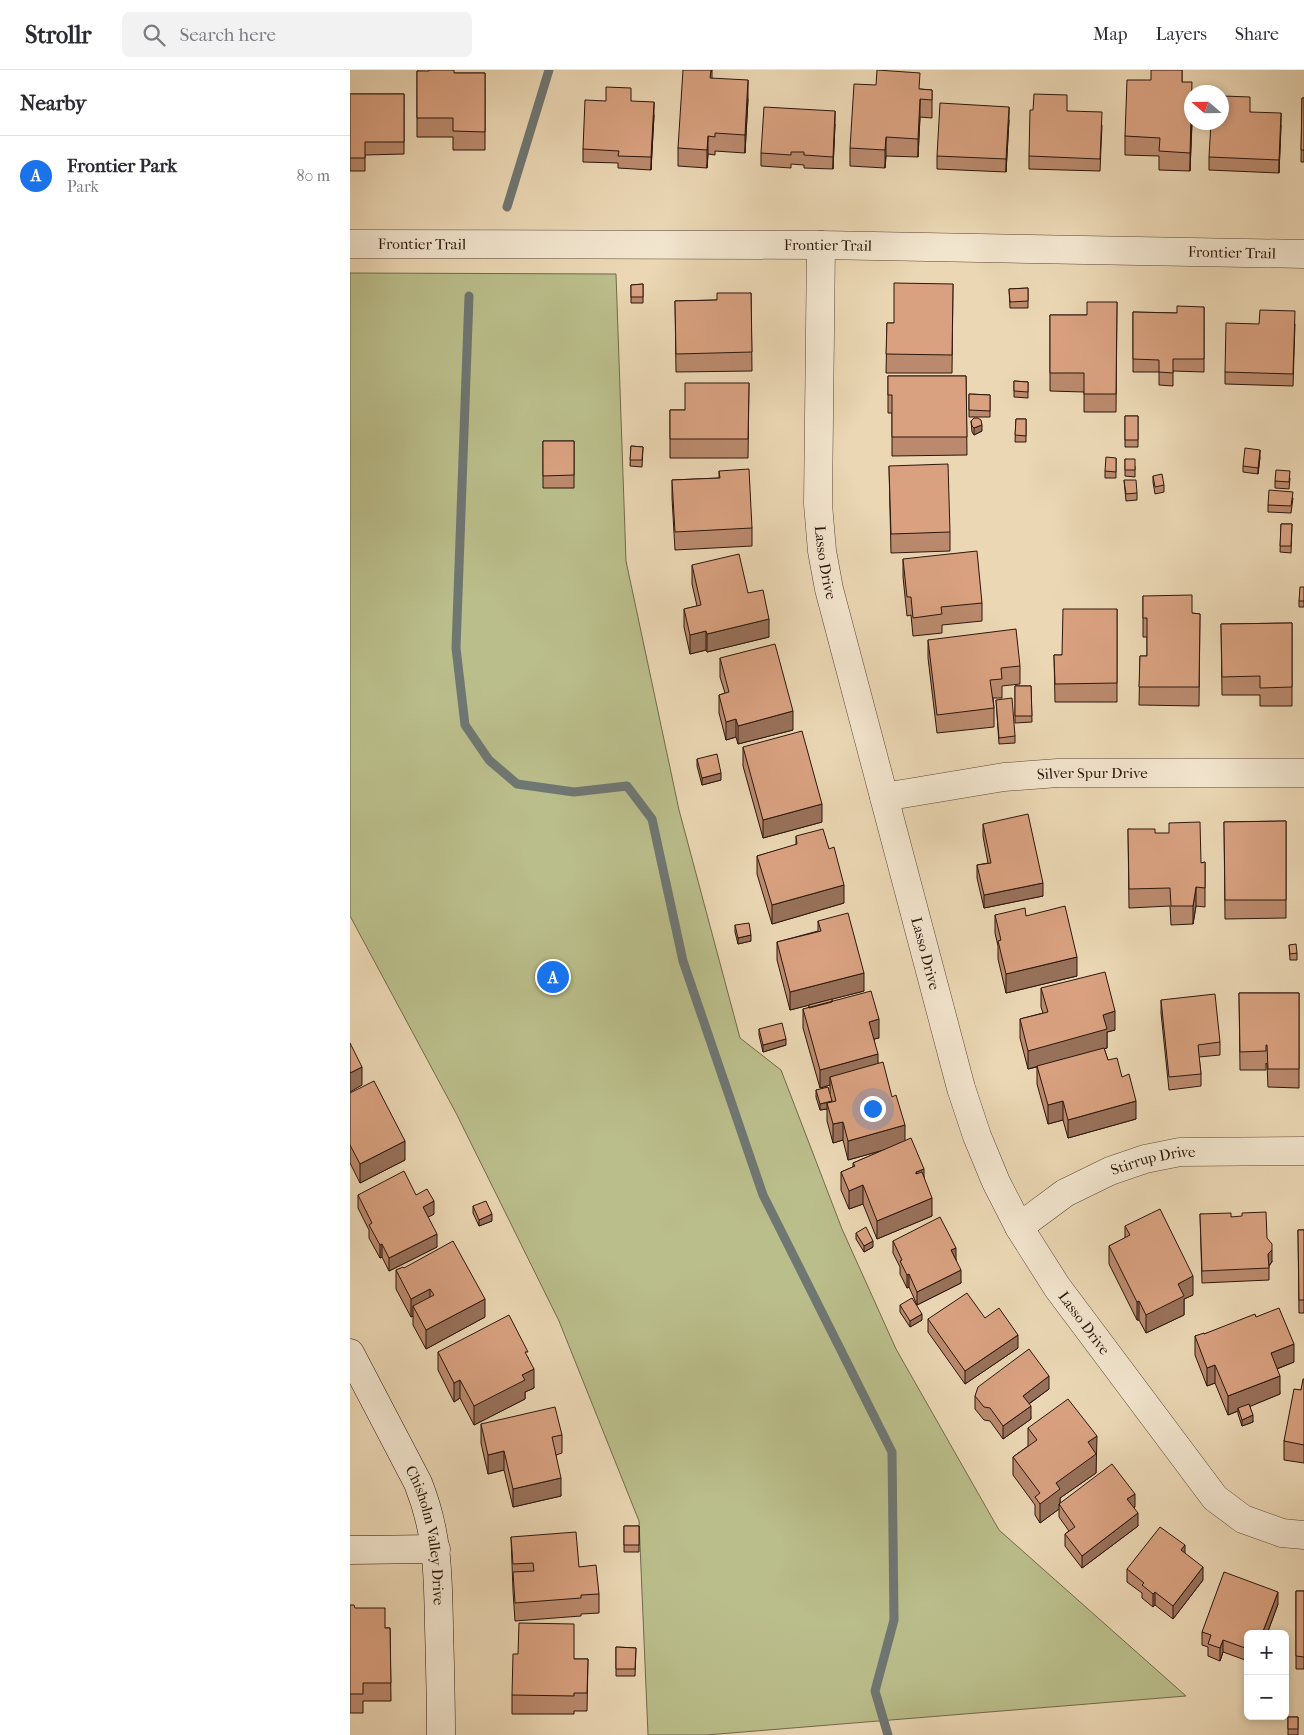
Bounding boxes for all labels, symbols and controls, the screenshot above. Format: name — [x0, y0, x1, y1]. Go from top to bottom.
search box — [122, 12, 472, 57]
text: Strollr — [25, 21, 92, 49]
icon: search — [140, 21, 168, 49]
text: Search here — [180, 24, 276, 46]
text: Map — [1093, 24, 1127, 45]
text: Layers — [1155, 24, 1207, 45]
text: Share — [1235, 24, 1279, 45]
north arrow — [1184, 85, 1229, 130]
text: Nearby — [20, 91, 86, 115]
text: Frontier Park — [67, 155, 177, 177]
text: A — [31, 166, 41, 185]
text: 80 m — [296, 166, 330, 185]
text: Park — [67, 177, 99, 196]
street label: Frontier Trail — [378, 235, 466, 253]
street label: Frontier Trail — [784, 236, 872, 255]
street label: Frontier Trail — [1188, 243, 1276, 262]
street label: Lasso Drive — [811, 525, 841, 602]
street label: Silver Spur Drive — [1036, 764, 1148, 784]
street label: Lasso Drive — [907, 915, 944, 993]
pin: A — [537, 958, 569, 996]
your location — [860, 1096, 886, 1122]
street label: Stirrup Drive — [1108, 1143, 1196, 1179]
street label: Lasso Drive — [1054, 1288, 1114, 1359]
street label: Chisholm Valley Drive — [402, 1463, 448, 1606]
map controls — [1244, 1630, 1289, 1720]
button: + — [1244, 1630, 1289, 1675]
button: − — [1244, 1675, 1289, 1720]

